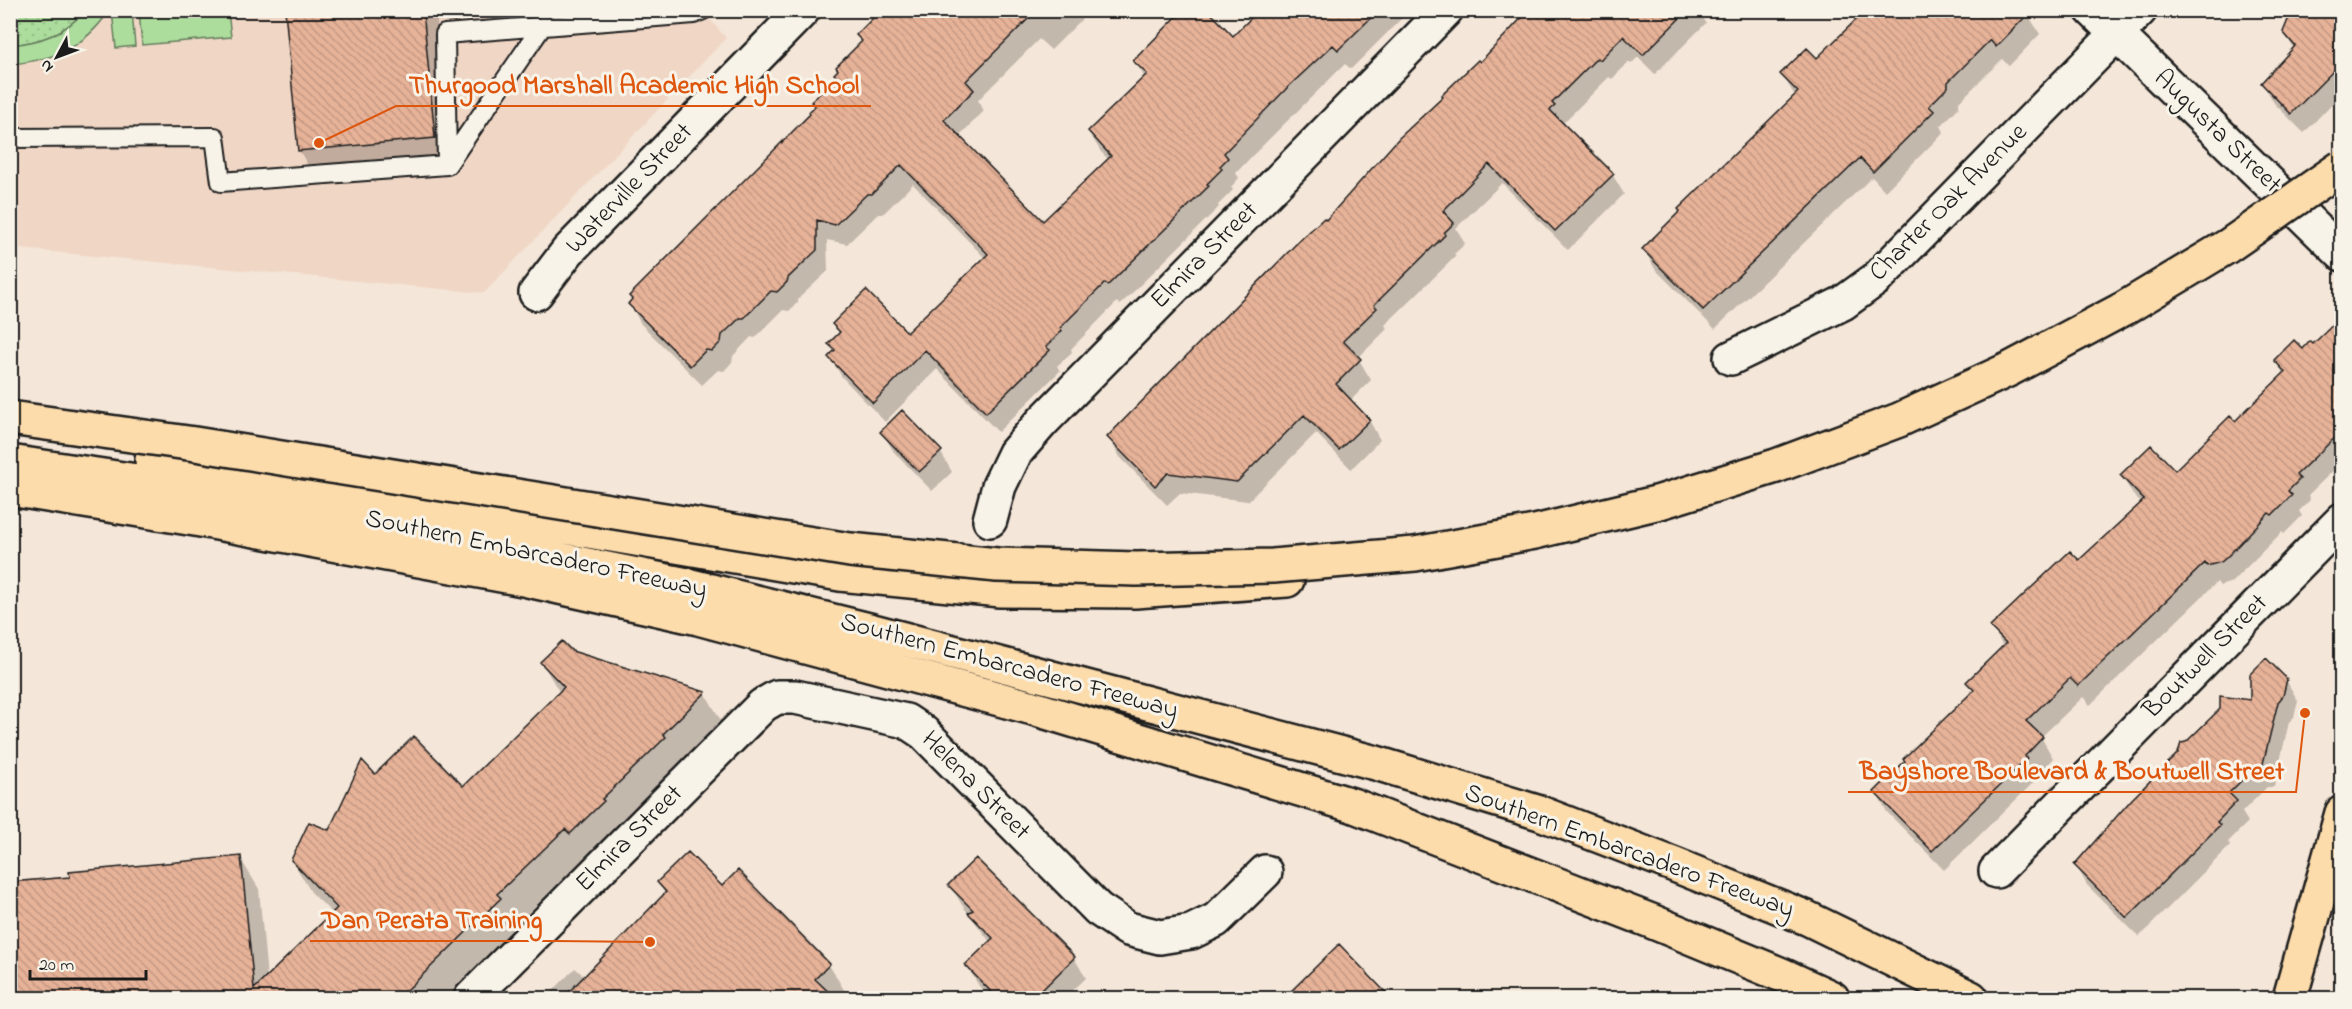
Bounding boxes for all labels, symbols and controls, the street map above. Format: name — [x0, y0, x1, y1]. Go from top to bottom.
north arrow — [27, 27, 87, 87]
text: N — [34, 53, 60, 77]
callout: Thurgood Marshall Academic High School — [396, 61, 871, 106]
street label: Augusta Street — [2144, 61, 2290, 203]
text: Thurgood Marshall Academic High School — [409, 67, 859, 107]
street label: Waterville Street — [557, 115, 703, 263]
street label: Charter Oak Avenue — [1861, 115, 2037, 291]
street label: Elmira Street — [1142, 193, 1268, 319]
street label: Southern Embarcadero Freeway — [362, 500, 710, 610]
street label: Boutwell Street — [2134, 585, 2278, 729]
street label: Southern Embarcadero Freeway — [836, 604, 1182, 730]
street label: Helena Street — [911, 722, 1039, 850]
callout: Bayshore Boulevard & Boutwell Street — [1848, 747, 2296, 792]
text: Bayshore Boulevard & Boutwell Street — [1858, 753, 2285, 792]
street label: Southern Embarcadero Freeway — [1459, 775, 1799, 929]
street label: Elmira Street — [567, 776, 693, 902]
callout: Dan Perata Training — [310, 896, 555, 941]
text: Dan Perata Training — [320, 902, 542, 942]
scale bar — [30, 943, 146, 981]
text: 20 m — [39, 953, 74, 979]

